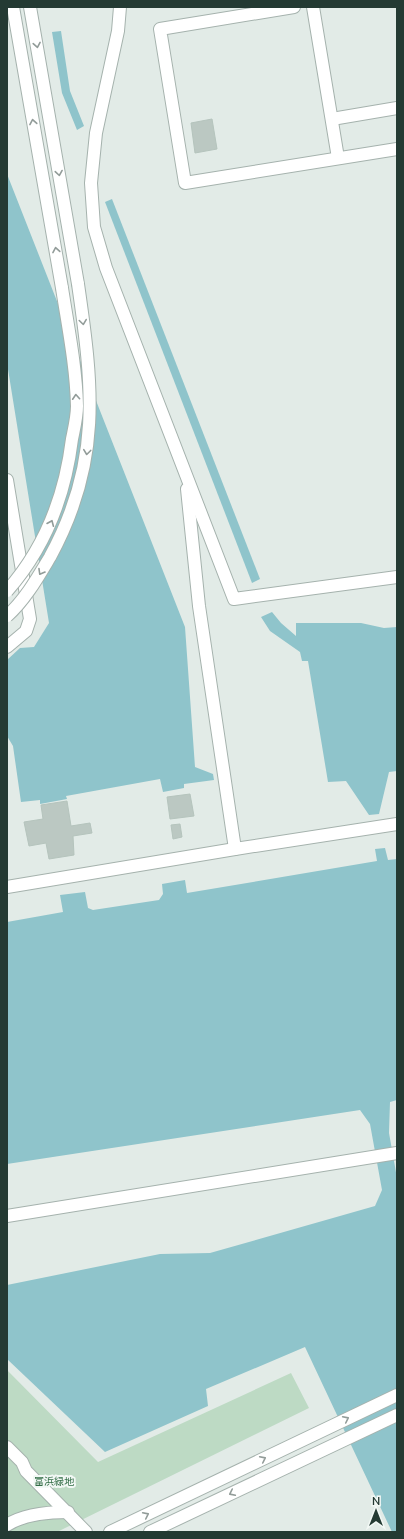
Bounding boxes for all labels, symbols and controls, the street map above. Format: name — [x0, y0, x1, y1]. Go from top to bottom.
one-way arrow — [32, 42, 41, 49]
one-way arrow — [29, 118, 38, 125]
one-way arrow — [55, 170, 63, 177]
one-way arrow — [52, 246, 60, 253]
one-way arrow — [78, 319, 87, 326]
one-way arrow — [71, 394, 80, 400]
one-way arrow — [83, 449, 92, 455]
one-way arrow — [46, 520, 54, 528]
one-way arrow — [38, 568, 45, 575]
one-way arrow — [341, 1416, 349, 1424]
one-way arrow — [259, 1456, 266, 1464]
park label: 富浜緑地 — [34, 1475, 75, 1489]
one-way arrow — [229, 1488, 236, 1496]
north arrow — [356, 1491, 396, 1531]
text: N — [372, 1494, 380, 1509]
one-way arrow — [141, 1512, 149, 1520]

